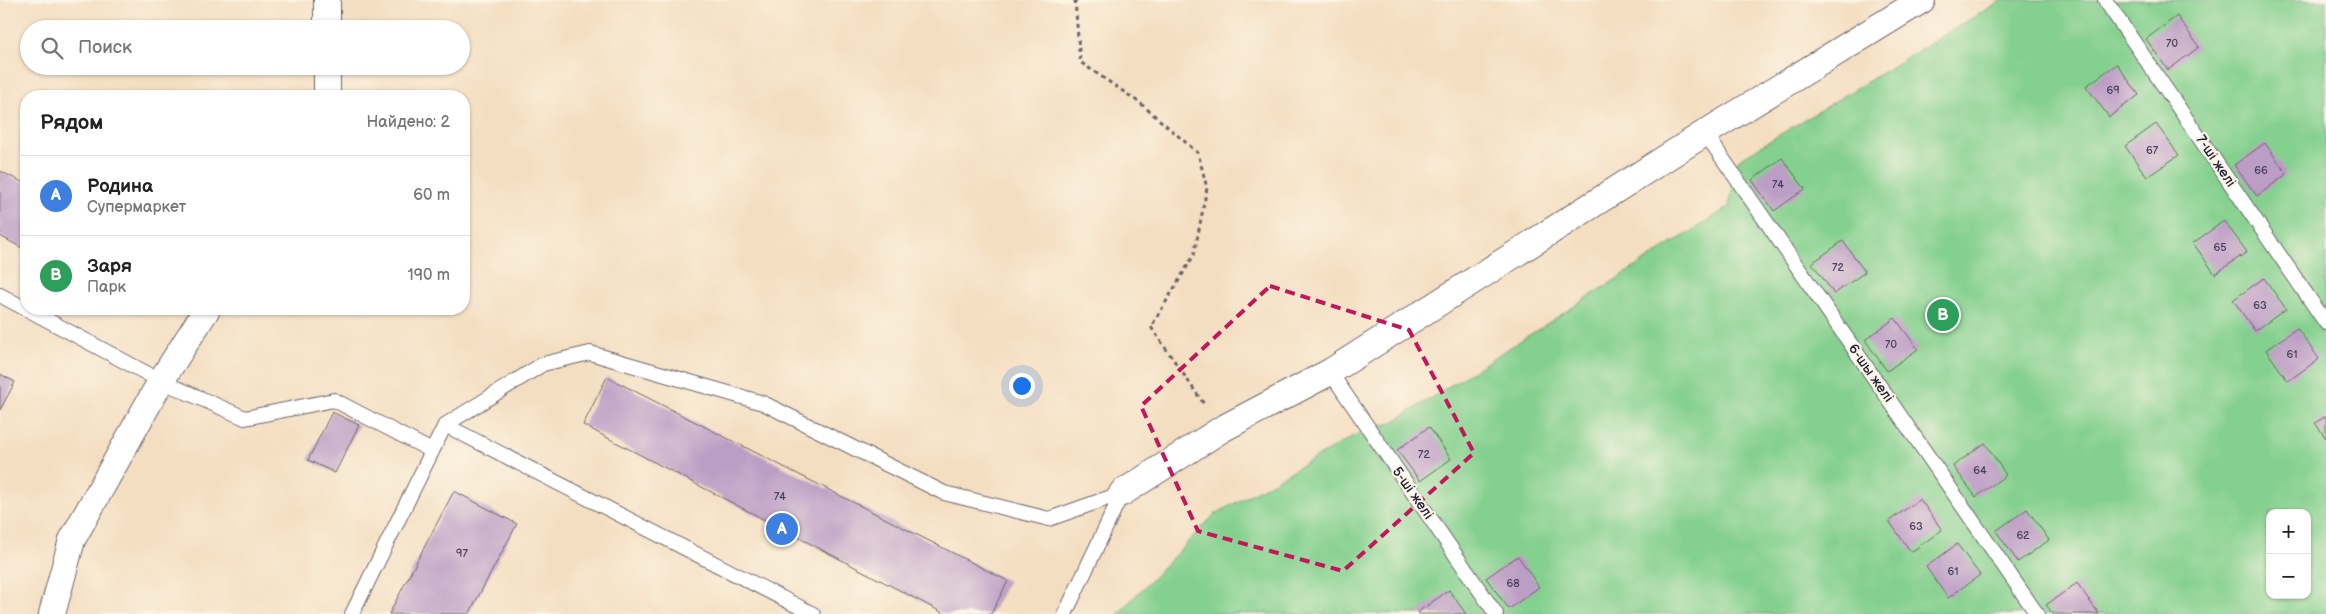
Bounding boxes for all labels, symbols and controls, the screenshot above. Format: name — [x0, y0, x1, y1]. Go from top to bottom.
search box — [20, 20, 470, 75]
icon: search — [38, 34, 66, 62]
text: Поиск — [78, 36, 132, 59]
house number: 70 — [2166, 37, 2178, 50]
house number: 69 — [2106, 84, 2120, 97]
text: Рядом — [40, 110, 103, 135]
text: Найдено: 2 — [366, 113, 450, 132]
street label: 7-ші желі — [2192, 132, 2240, 190]
house number: 67 — [2146, 144, 2159, 157]
house number: 66 — [2254, 164, 2268, 177]
text: Родина — [87, 175, 153, 198]
house number: 74 — [1772, 178, 1784, 191]
text: A — [51, 186, 61, 205]
text: 60 m — [413, 186, 450, 205]
text: Супермаркет — [87, 198, 186, 217]
house number: 65 — [2213, 241, 2227, 254]
text: Заря — [87, 255, 132, 278]
house number: 72 — [1832, 261, 1844, 274]
text: B — [50, 266, 62, 285]
text: 190 m — [408, 266, 450, 285]
text: Парк — [87, 278, 126, 297]
pin: B — [1927, 296, 1959, 334]
house number: 63 — [2253, 299, 2267, 312]
house number: 70 — [1885, 338, 1897, 351]
street label: 6-шы желі — [1845, 341, 1897, 405]
house number: 61 — [2287, 348, 2297, 361]
your location — [1009, 373, 1035, 399]
house number: 72 — [1418, 448, 1430, 461]
street label: 5-ші желі — [1389, 464, 1437, 522]
house number: 64 — [1973, 464, 1987, 477]
house number: 74 — [774, 490, 786, 503]
map controls — [2266, 509, 2311, 599]
button: + — [2266, 509, 2311, 554]
pin: A — [766, 510, 798, 548]
house number: 63 — [1909, 520, 1923, 533]
house number: 62 — [2016, 529, 2030, 542]
house number: 97 — [456, 547, 468, 560]
button: − — [2266, 554, 2311, 599]
house number: 61 — [1948, 565, 1958, 578]
house number: 68 — [1506, 577, 1520, 590]

